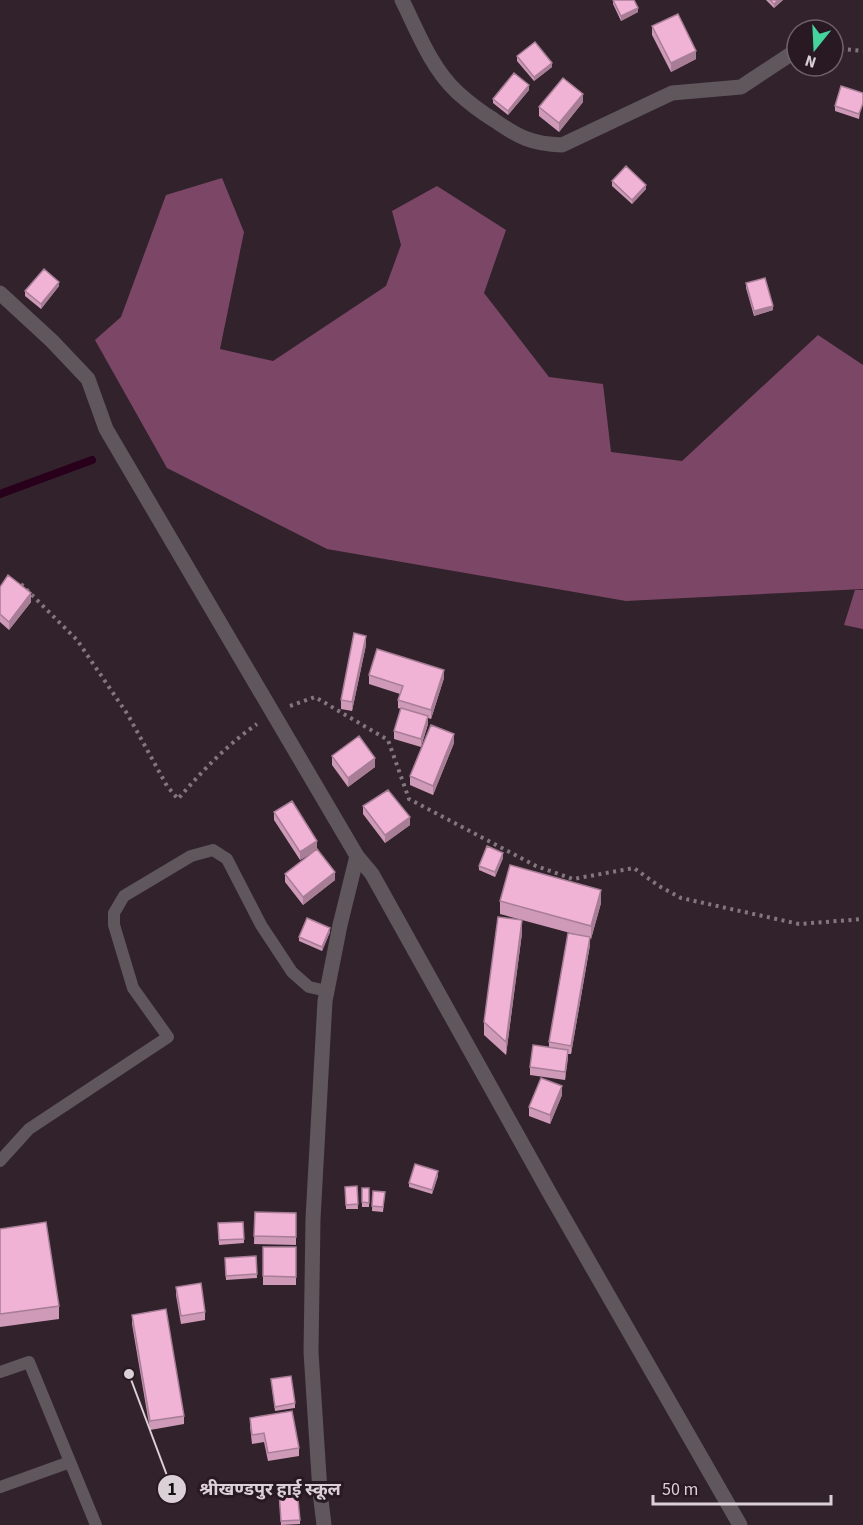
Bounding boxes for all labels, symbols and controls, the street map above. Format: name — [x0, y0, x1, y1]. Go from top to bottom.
north arrow — [785, 18, 845, 78]
text: N — [802, 49, 819, 73]
scale bar — [653, 1468, 832, 1506]
callout: श्रीखण्डपुर हाई स्कूल — [157, 1471, 353, 1507]
text: 1 — [167, 1477, 177, 1502]
text: श्रीखण्डपुर हाई स्कूल — [199, 1477, 342, 1502]
text: 50 m — [662, 1477, 698, 1502]

